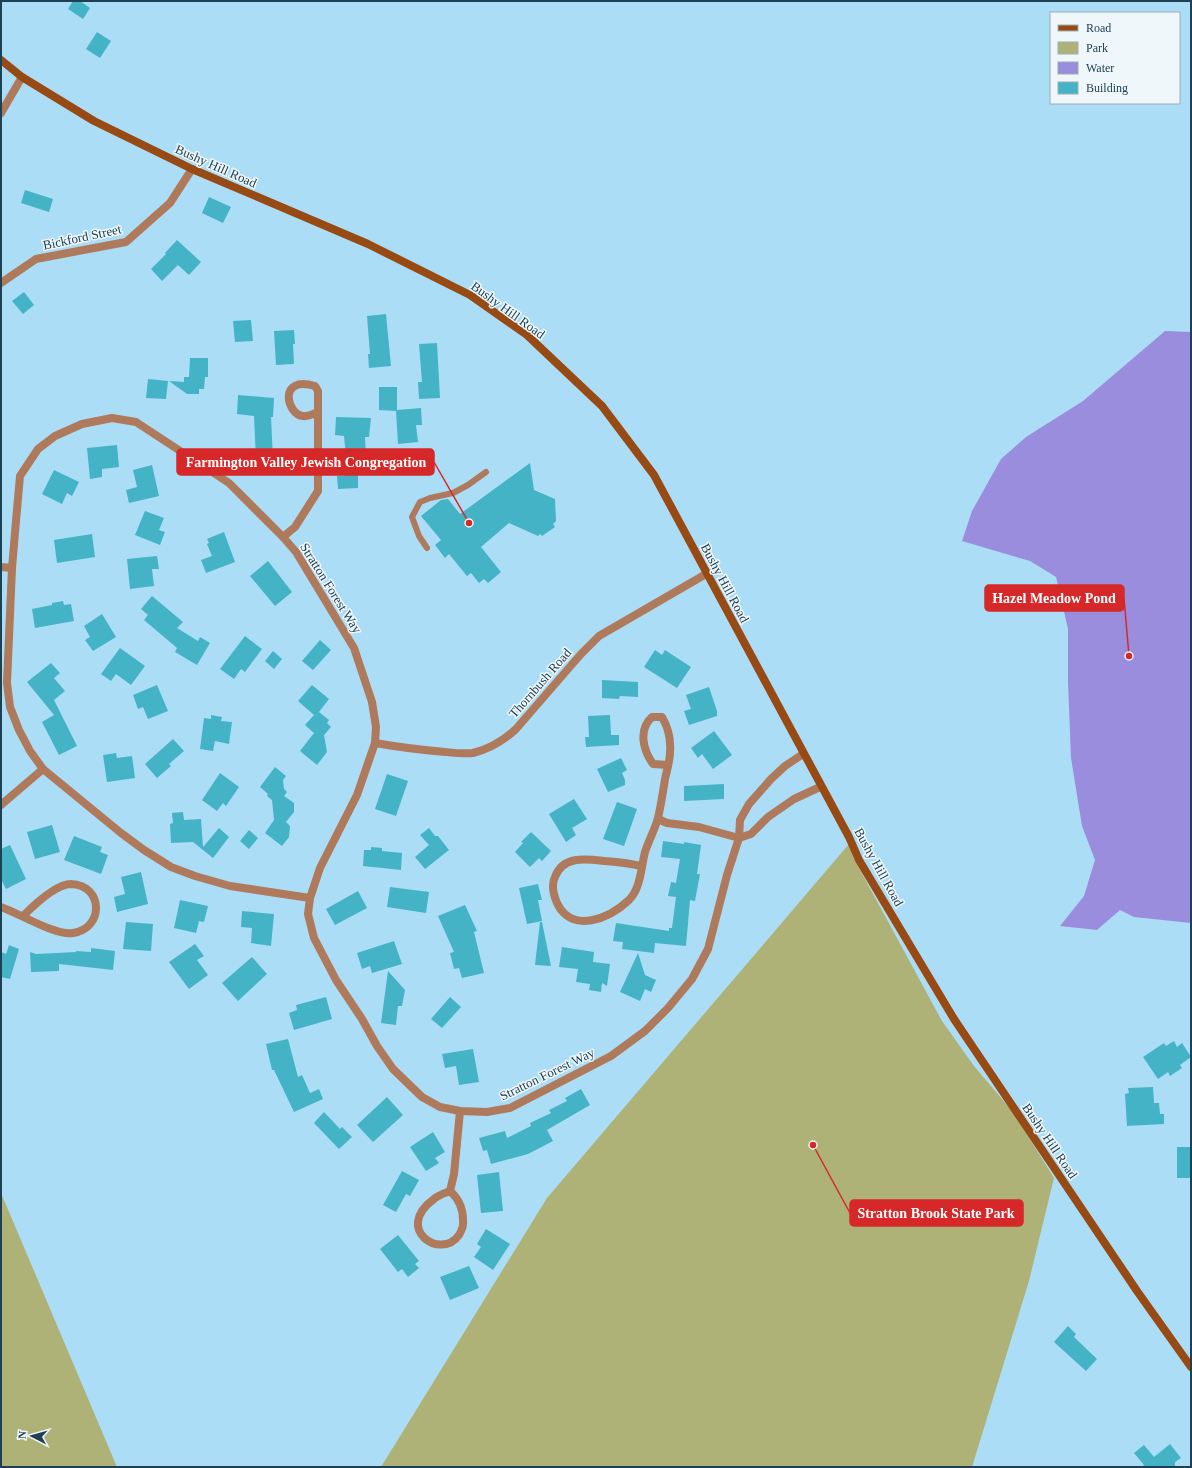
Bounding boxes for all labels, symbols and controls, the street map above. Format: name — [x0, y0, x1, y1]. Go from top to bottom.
legend — [1050, 12, 1180, 104]
text: Road — [1086, 21, 1111, 35]
text: Park — [1086, 41, 1108, 55]
text: Water — [1086, 61, 1114, 75]
text: Building — [1086, 81, 1128, 95]
street label: Bushy Hill Road — [173, 141, 259, 191]
street label: Bickford Street — [41, 221, 123, 253]
street label: Bushy Hill Road — [468, 278, 548, 342]
callout: Farmington Valley Jewish Congregation — [177, 449, 434, 475]
text: Farmington Valley Jewish Congregation — [186, 455, 426, 470]
street label: Stratton Forest Way — [297, 540, 365, 636]
street label: Bushy Hill Road — [698, 541, 752, 626]
callout: Hazel Meadow Pond — [985, 585, 1124, 611]
text: Hazel Meadow Pond — [992, 591, 1116, 606]
street label: Thornbush Road — [506, 645, 575, 721]
street label: Bushy Hill Road — [851, 825, 907, 909]
street label: Stratton Forest Way — [497, 1044, 597, 1103]
street label: Bushy Hill Road — [1019, 1101, 1081, 1182]
callout: Stratton Brook State Park — [850, 1200, 1023, 1226]
text: Stratton Brook State Park — [857, 1206, 1015, 1221]
north arrow — [12, 1416, 52, 1456]
text: N — [16, 1430, 28, 1440]

